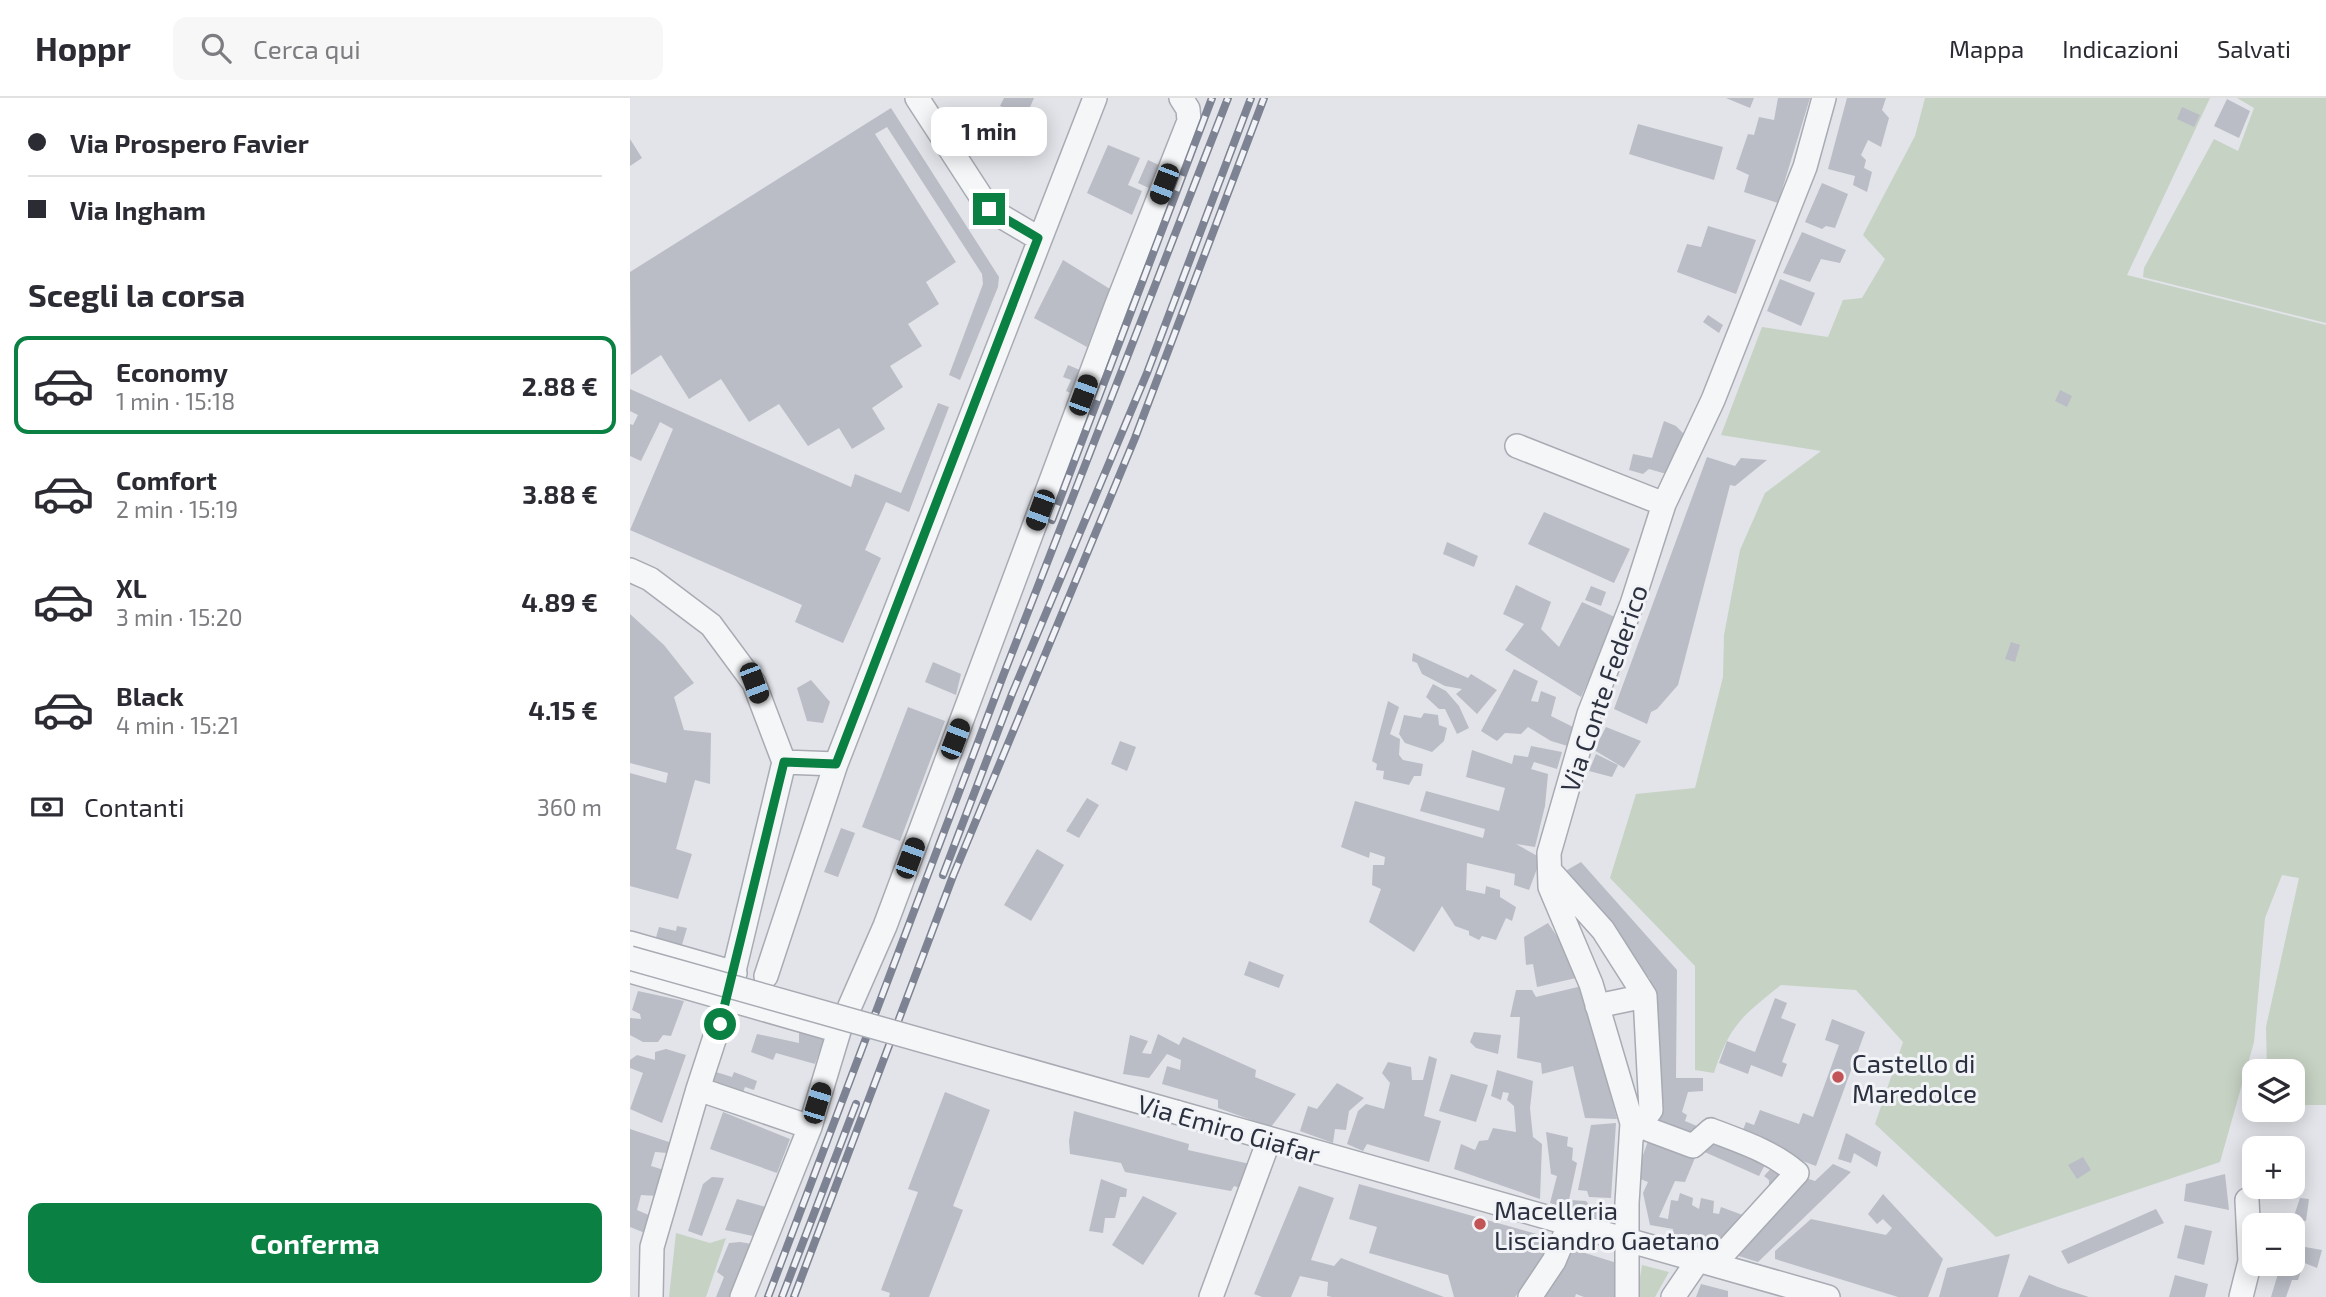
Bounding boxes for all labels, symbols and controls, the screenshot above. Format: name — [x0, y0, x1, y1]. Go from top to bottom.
search box — [173, 17, 663, 80]
text: Hoppr — [35, 28, 131, 68]
icon: search — [197, 29, 235, 67]
text: Cerca qui — [253, 33, 361, 64]
text: Mappa — [1949, 34, 2024, 63]
text: Indicazioni — [2062, 34, 2179, 63]
text: Salvati — [2217, 34, 2291, 63]
callout: 1 min — [931, 108, 1047, 156]
text: 1 min — [961, 117, 1017, 145]
text: Via Prospero Favier — [70, 127, 309, 158]
car — [1147, 161, 1182, 207]
route end — [973, 193, 1005, 225]
text: Via Ingham — [70, 194, 206, 225]
text: Scegli la corsa — [28, 275, 245, 313]
icon: car — [32, 354, 95, 417]
text: Economy — [116, 356, 228, 387]
text: 2.88 € — [522, 370, 598, 401]
car — [1066, 372, 1101, 418]
text: 1 min · 15:18 — [116, 387, 235, 415]
icon: car — [32, 462, 95, 525]
text: Comfort — [116, 464, 217, 495]
text: 3.88 € — [522, 478, 598, 509]
car — [1023, 487, 1058, 533]
text: 2 min · 15:19 — [116, 495, 238, 523]
icon: car — [32, 570, 95, 633]
text: XL — [116, 572, 147, 603]
street label: Via Conte Federico — [1553, 580, 1653, 796]
text: 4.89 € — [521, 586, 598, 617]
text: 3 min · 15:20 — [116, 603, 243, 631]
car — [737, 660, 772, 706]
icon: car — [32, 678, 95, 741]
text: Black — [116, 680, 184, 711]
text: 4.15 € — [528, 694, 598, 725]
text: 4 min · 15:21 — [116, 711, 239, 739]
car — [938, 716, 973, 762]
icon: cash — [28, 788, 66, 826]
text: Contanti — [84, 791, 184, 822]
text: 360 m — [537, 793, 602, 821]
car — [893, 835, 928, 881]
route start — [704, 1008, 736, 1040]
place label: Castello di Maredolce — [1852, 1047, 1977, 1108]
map controls — [2242, 1059, 2305, 1276]
button: layers — [2242, 1059, 2305, 1122]
marker: Castello di Maredolce — [1830, 1069, 1846, 1085]
car — [801, 1080, 834, 1126]
street label: Via Emiro Giafar — [1134, 1087, 1324, 1169]
button: + — [2242, 1136, 2305, 1199]
place label: Macelleria Lisciandro Gaetano — [1494, 1194, 1720, 1255]
button: Conferma — [28, 1203, 602, 1283]
button: − — [2242, 1213, 2305, 1276]
marker: Macelleria Lisciandro Gaetano — [1472, 1216, 1488, 1232]

